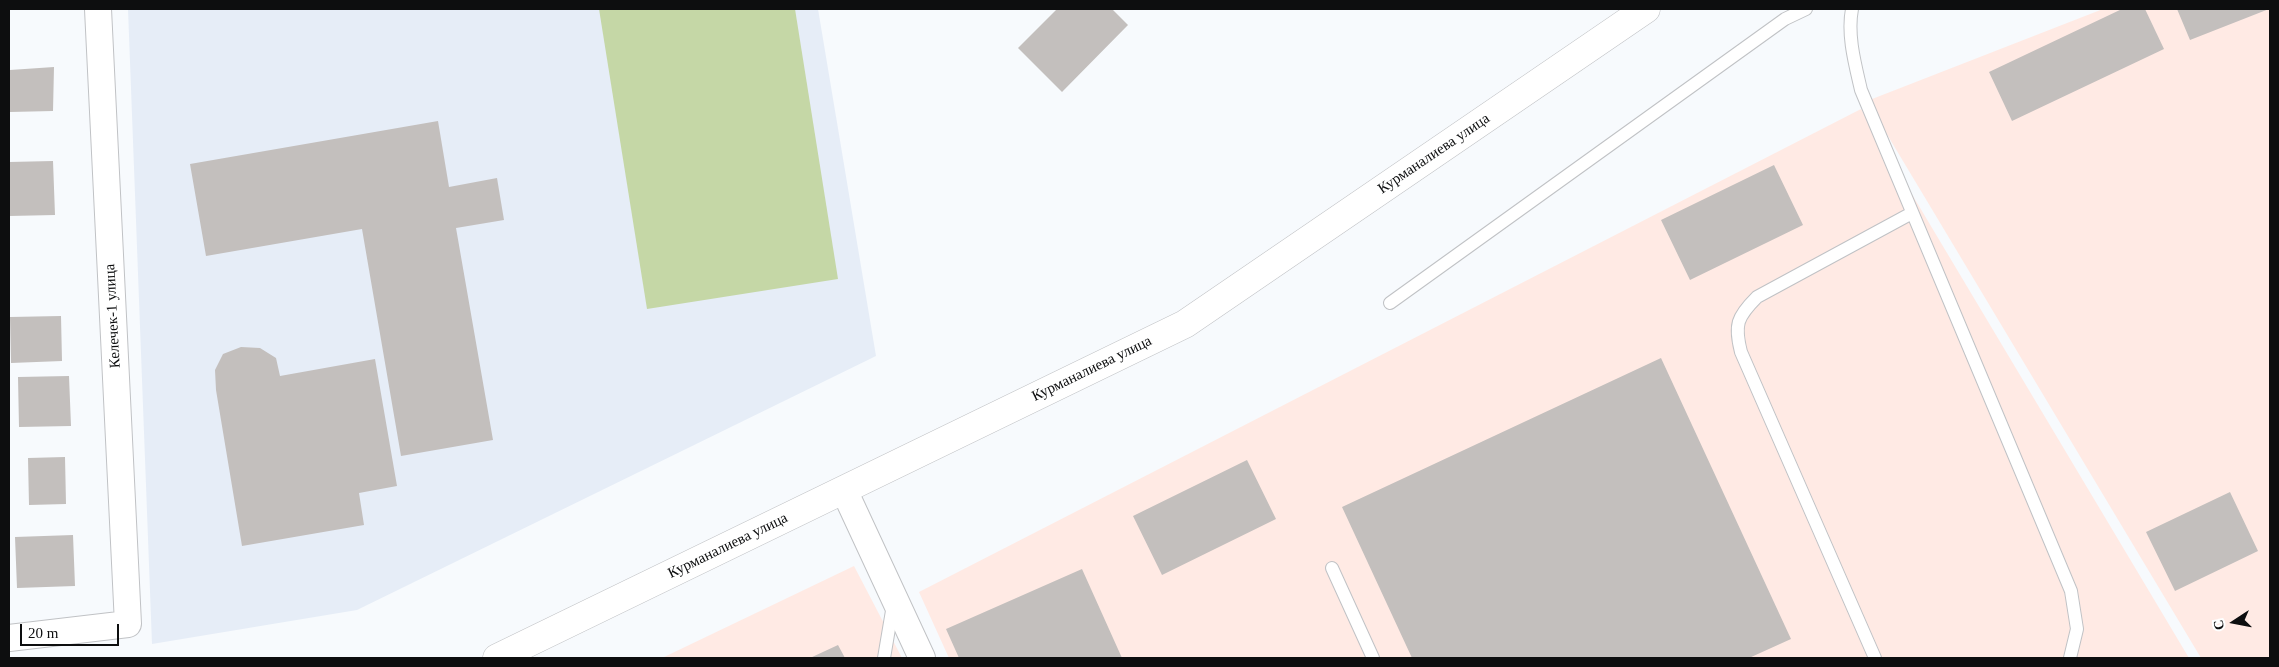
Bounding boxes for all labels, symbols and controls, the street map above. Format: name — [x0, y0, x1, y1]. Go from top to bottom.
street label: Курманалиева улица — [1375, 110, 1493, 198]
street label: Келечек-1 улица — [101, 263, 125, 369]
street label: Курманалиева улица — [1029, 332, 1155, 406]
street label: Курманалиева улица — [665, 509, 791, 583]
north arrow — [2209, 597, 2259, 647]
scale bar — [22, 614, 121, 646]
text: С — [2210, 619, 2227, 631]
text: 20 m — [28, 625, 58, 641]

